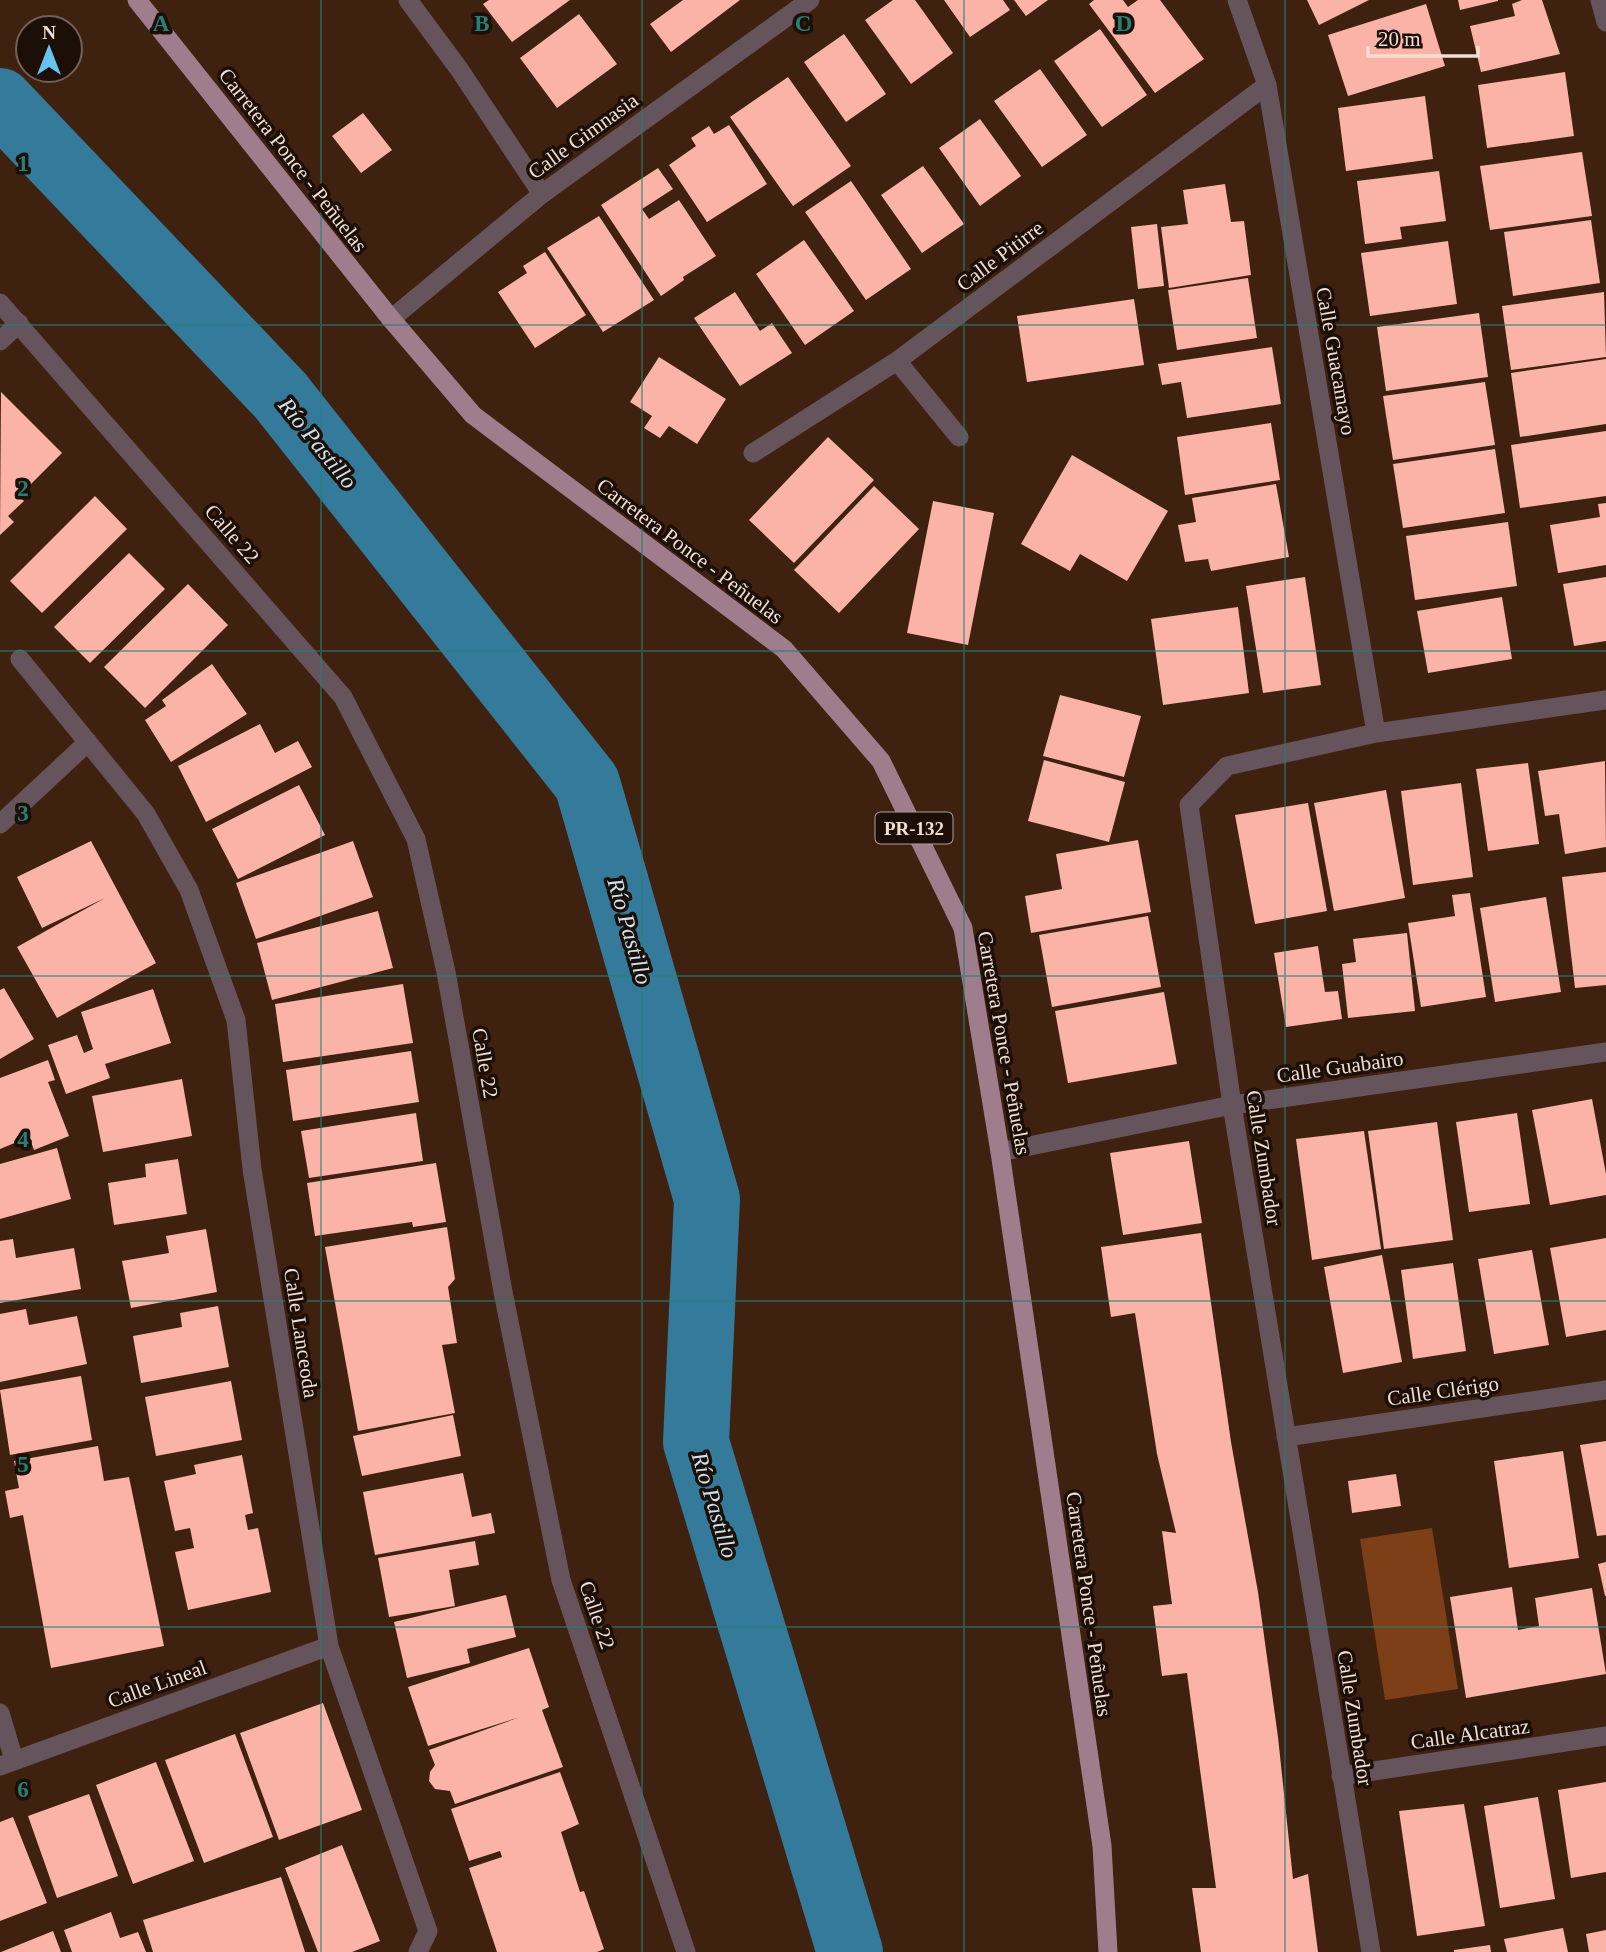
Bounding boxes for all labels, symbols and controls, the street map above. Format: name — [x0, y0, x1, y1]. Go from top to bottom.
text: A — [153, 11, 170, 36]
text: B — [474, 11, 490, 36]
text: C — [795, 11, 811, 36]
text: D — [1116, 11, 1132, 36]
north arrow — [14, 14, 84, 84]
scale bar — [1368, 14, 1478, 58]
text: N — [42, 22, 56, 43]
text: 20 m — [1378, 27, 1421, 51]
street label: Carretera Ponce - Peñuelas — [214, 63, 372, 257]
street label: Calle Gimnasia — [523, 88, 643, 184]
text: 1 — [17, 151, 29, 176]
street label: Calle Pitirre — [952, 216, 1048, 296]
street label: Calle Guacamayo — [1311, 285, 1361, 437]
water label: Río Pastillo — [273, 392, 362, 494]
street label: Carretera Ponce - Peñuelas — [592, 473, 788, 629]
text: 2 — [17, 476, 29, 501]
street label: Calle 22 — [200, 499, 264, 569]
text: 3 — [17, 801, 29, 826]
road number: PR-132 — [876, 813, 953, 844]
water label: Río Pastillo — [602, 874, 657, 987]
street label: Carretera Ponce - Peñuelas — [972, 929, 1036, 1157]
street label: Calle 22 — [467, 1026, 503, 1100]
street label: Calle Guabairo — [1275, 1046, 1405, 1088]
street label: Calle Zumbador — [1241, 1088, 1287, 1228]
text: 4 — [17, 1127, 29, 1152]
street label: Calle Lanceoda — [279, 1266, 323, 1400]
street label: Calle Clérigo — [1386, 1371, 1500, 1411]
water label: Río Pastillo — [686, 1448, 742, 1561]
text: 5 — [17, 1452, 29, 1477]
street label: Carretera Ponce - Peñuelas — [1061, 1490, 1117, 1718]
street label: Calle 22 — [574, 1578, 620, 1652]
street label: Calle Zumbador — [1332, 1648, 1378, 1788]
street label: Calle Lineal — [104, 1655, 210, 1713]
street label: Calle Alcatraz — [1409, 1714, 1531, 1754]
text: 6 — [17, 1777, 29, 1802]

